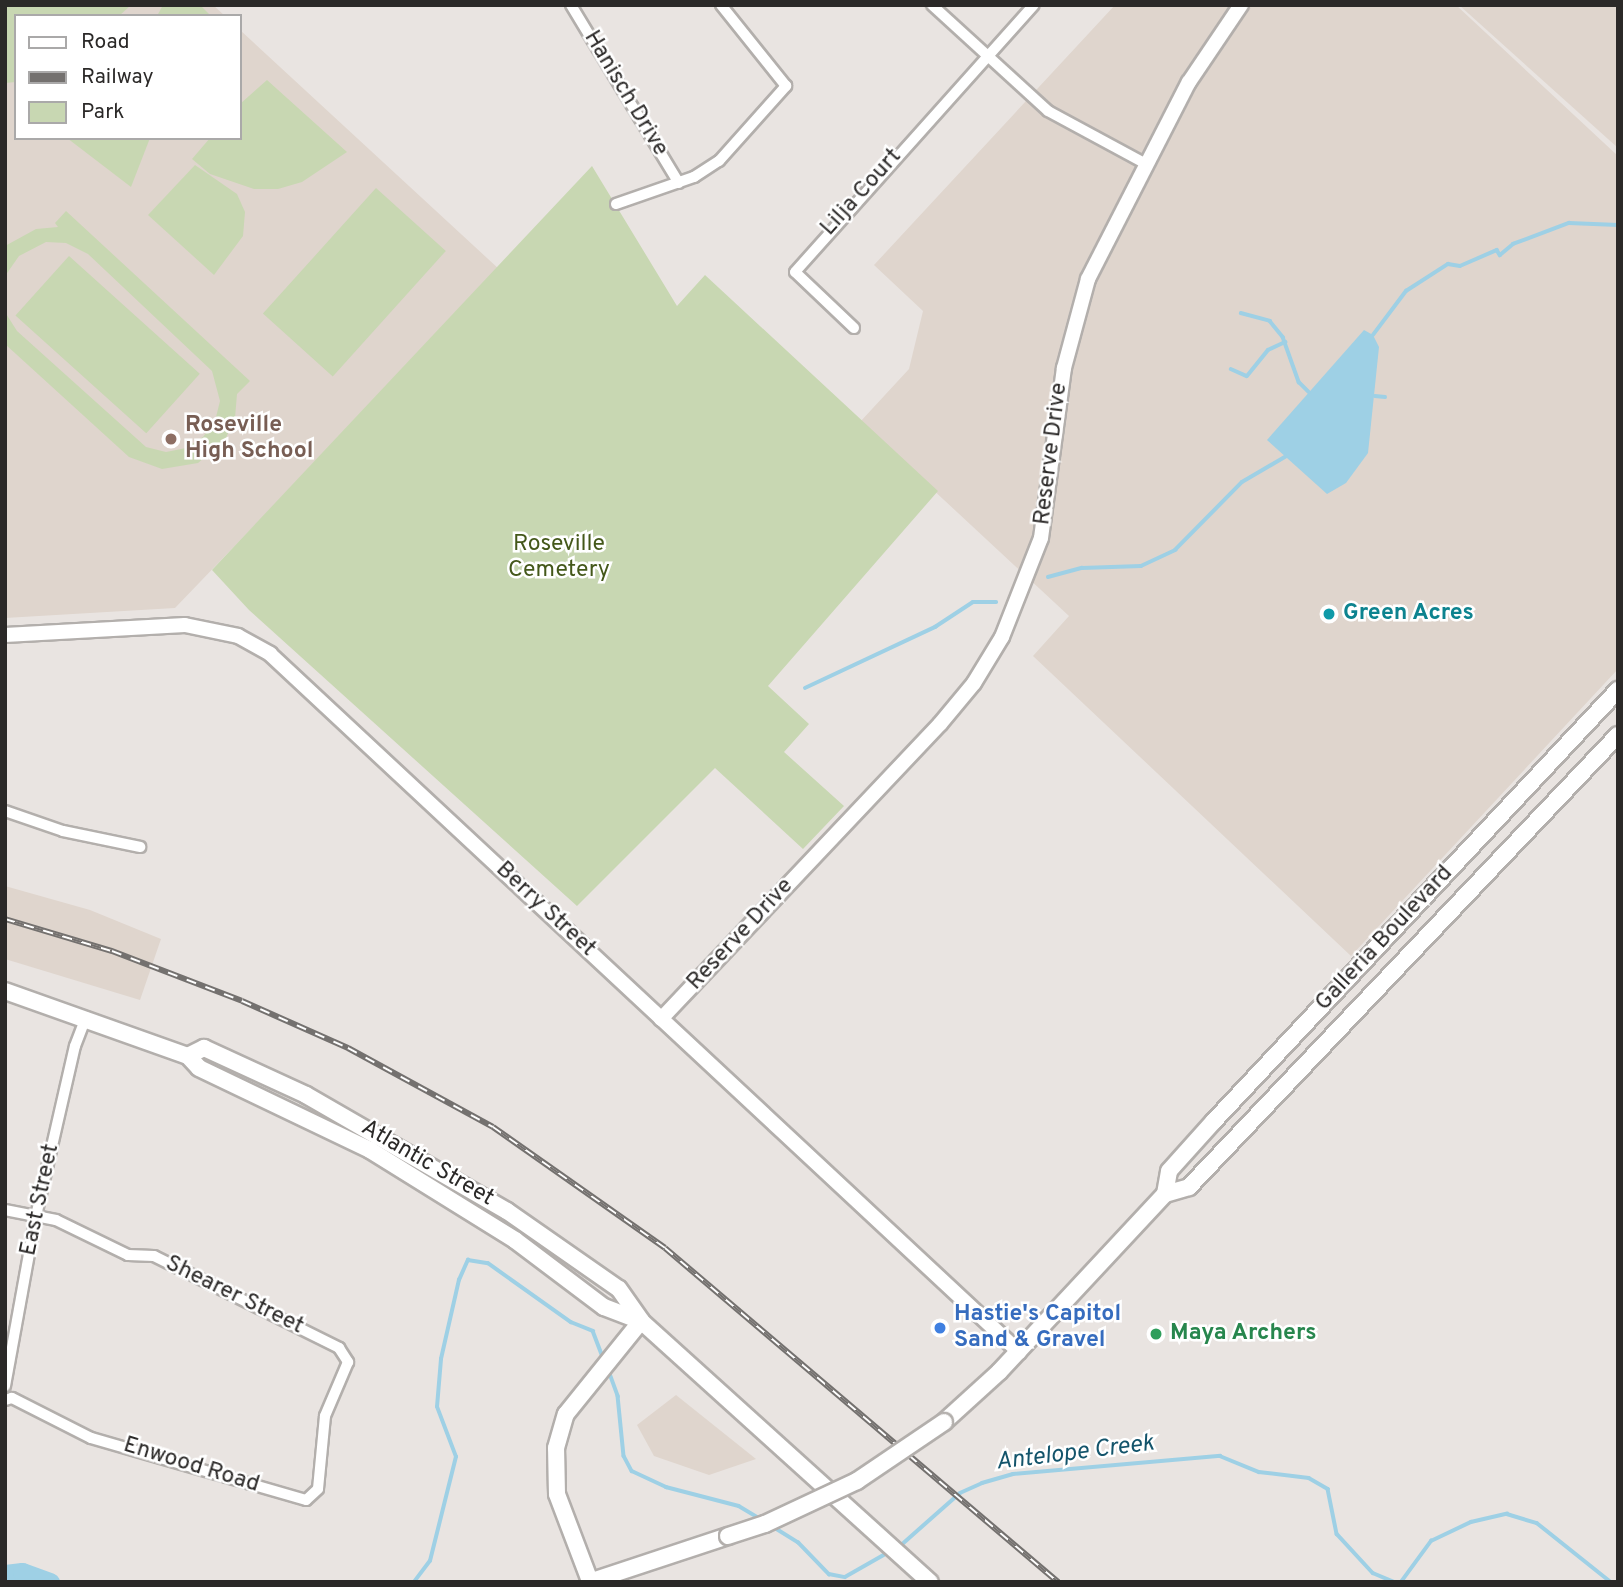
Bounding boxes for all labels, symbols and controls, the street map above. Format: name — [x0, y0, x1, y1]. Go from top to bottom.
legend — [14, 14, 242, 140]
street label: Hanisch Drive — [577, 26, 673, 162]
text: Road — [81, 29, 130, 56]
text: Railway — [81, 64, 154, 91]
text: Park — [81, 99, 124, 126]
street label: Lilja Court — [816, 144, 908, 242]
street label: Reserve Drive — [1030, 381, 1074, 527]
place label: Roseville High School — [185, 412, 314, 466]
marker: Roseville High School — [163, 431, 179, 447]
park label: Roseville Cemetery — [508, 531, 610, 585]
place label: Green Acres — [1343, 600, 1475, 628]
marker: Green Acres — [1321, 606, 1337, 622]
street label: Berry Street — [489, 857, 601, 963]
street label: Galleria Boulevard — [1311, 861, 1459, 1017]
street label: Reserve Drive — [682, 873, 800, 997]
street label: Atlantic Street — [356, 1115, 498, 1213]
street label: East Street — [16, 1142, 66, 1258]
street label: Shearer Street — [160, 1251, 308, 1341]
place label: Hastie's Capitol Sand & Gravel — [954, 1301, 1121, 1355]
marker: Hastie's Capitol Sand & Gravel — [932, 1320, 948, 1336]
place label: Maya Archers — [1170, 1320, 1318, 1348]
marker: Maya Archers — [1148, 1326, 1164, 1342]
water label: Antelope Creek — [994, 1430, 1156, 1478]
street label: Enwood Road — [120, 1432, 262, 1500]

